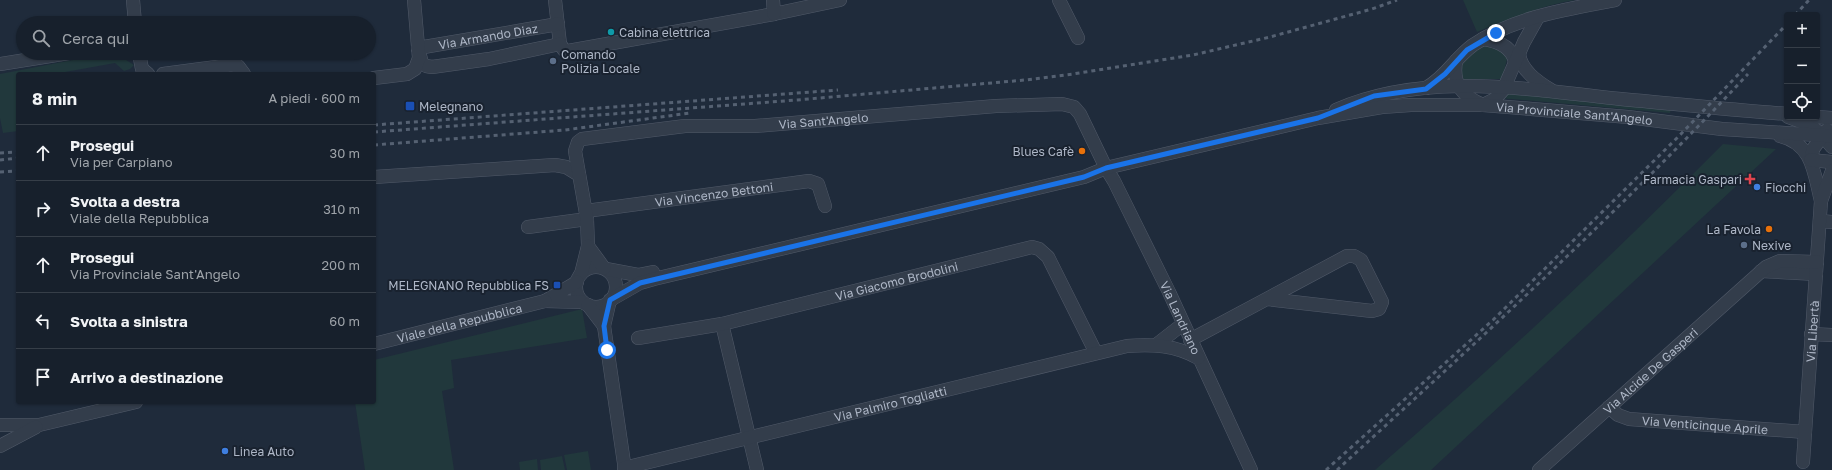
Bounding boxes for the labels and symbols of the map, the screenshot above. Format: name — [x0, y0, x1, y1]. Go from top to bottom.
street label: Via Armando Diaz — [437, 20, 539, 52]
route end — [1487, 24, 1505, 42]
place label: Cabina elettrica — [619, 25, 710, 40]
marker: Cabina elettrica — [606, 27, 616, 37]
place label: Comando Polizia Locale — [561, 47, 640, 76]
marker: Comando Polizia Locale — [548, 56, 558, 66]
place label: Melegnano — [419, 99, 483, 114]
street label: Via Provinciale Sant'Angelo — [1495, 99, 1653, 128]
marker: Melegnano — [404, 100, 416, 112]
street label: Via Sant'Angelo — [778, 109, 869, 132]
place label: Blues Cafè — [1012, 144, 1074, 159]
marker: Blues Cafè — [1077, 146, 1087, 156]
place label: Farmacia Gaspari — [1643, 172, 1742, 187]
marker: Farmacia Gaspari — [1745, 174, 1755, 184]
street label: Via Vincenzo Bettoni — [654, 178, 774, 209]
place label: Fiocchi — [1765, 180, 1806, 195]
marker: Fiocchi — [1752, 182, 1762, 192]
place label: La Favola — [1707, 222, 1761, 237]
marker: La Favola — [1764, 224, 1774, 234]
place label: Nexive — [1752, 238, 1791, 253]
marker: Nexive — [1739, 240, 1749, 250]
street label: Via Giacomo Brodolini — [833, 258, 960, 303]
place label: MELEGNANO Repubblica FS — [388, 278, 549, 293]
street label: Via Landriano — [1157, 279, 1204, 356]
marker: MELEGNANO Repubblica FS — [552, 280, 562, 290]
street label: Viale della Repubblica — [395, 300, 523, 345]
street label: Via Libertà — [1802, 300, 1822, 363]
street label: Via Alcide De Gasperi — [1600, 324, 1701, 417]
route start — [598, 341, 616, 359]
street label: Via Palmiro Togliatti — [832, 383, 948, 424]
street label: Via Venticinque Aprile — [1641, 412, 1769, 437]
place label: Linea Auto — [233, 444, 294, 459]
marker: Linea Auto — [220, 446, 230, 456]

